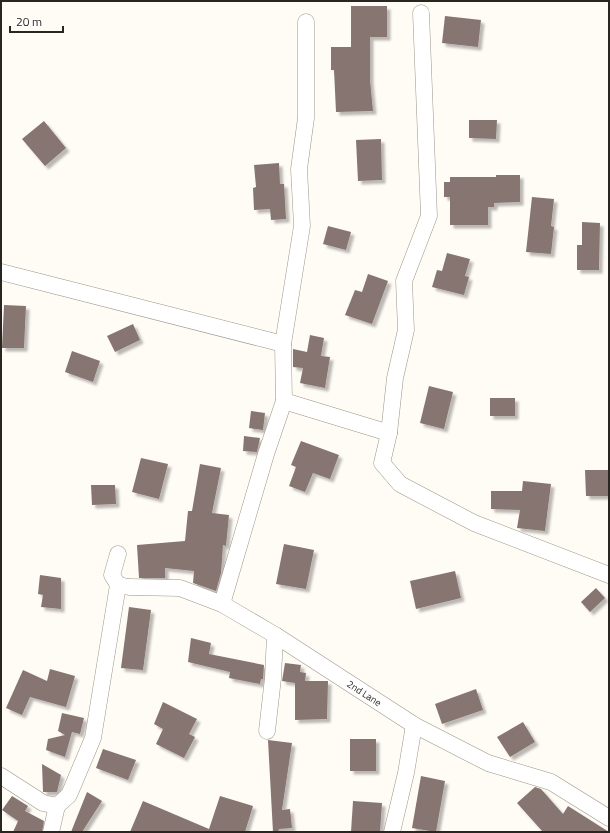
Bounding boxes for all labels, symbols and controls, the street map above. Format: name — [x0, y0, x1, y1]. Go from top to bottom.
scale bar — [10, 8, 63, 34]
text: 20 m — [16, 12, 42, 31]
street label: 2nd Lane — [344, 676, 385, 710]

